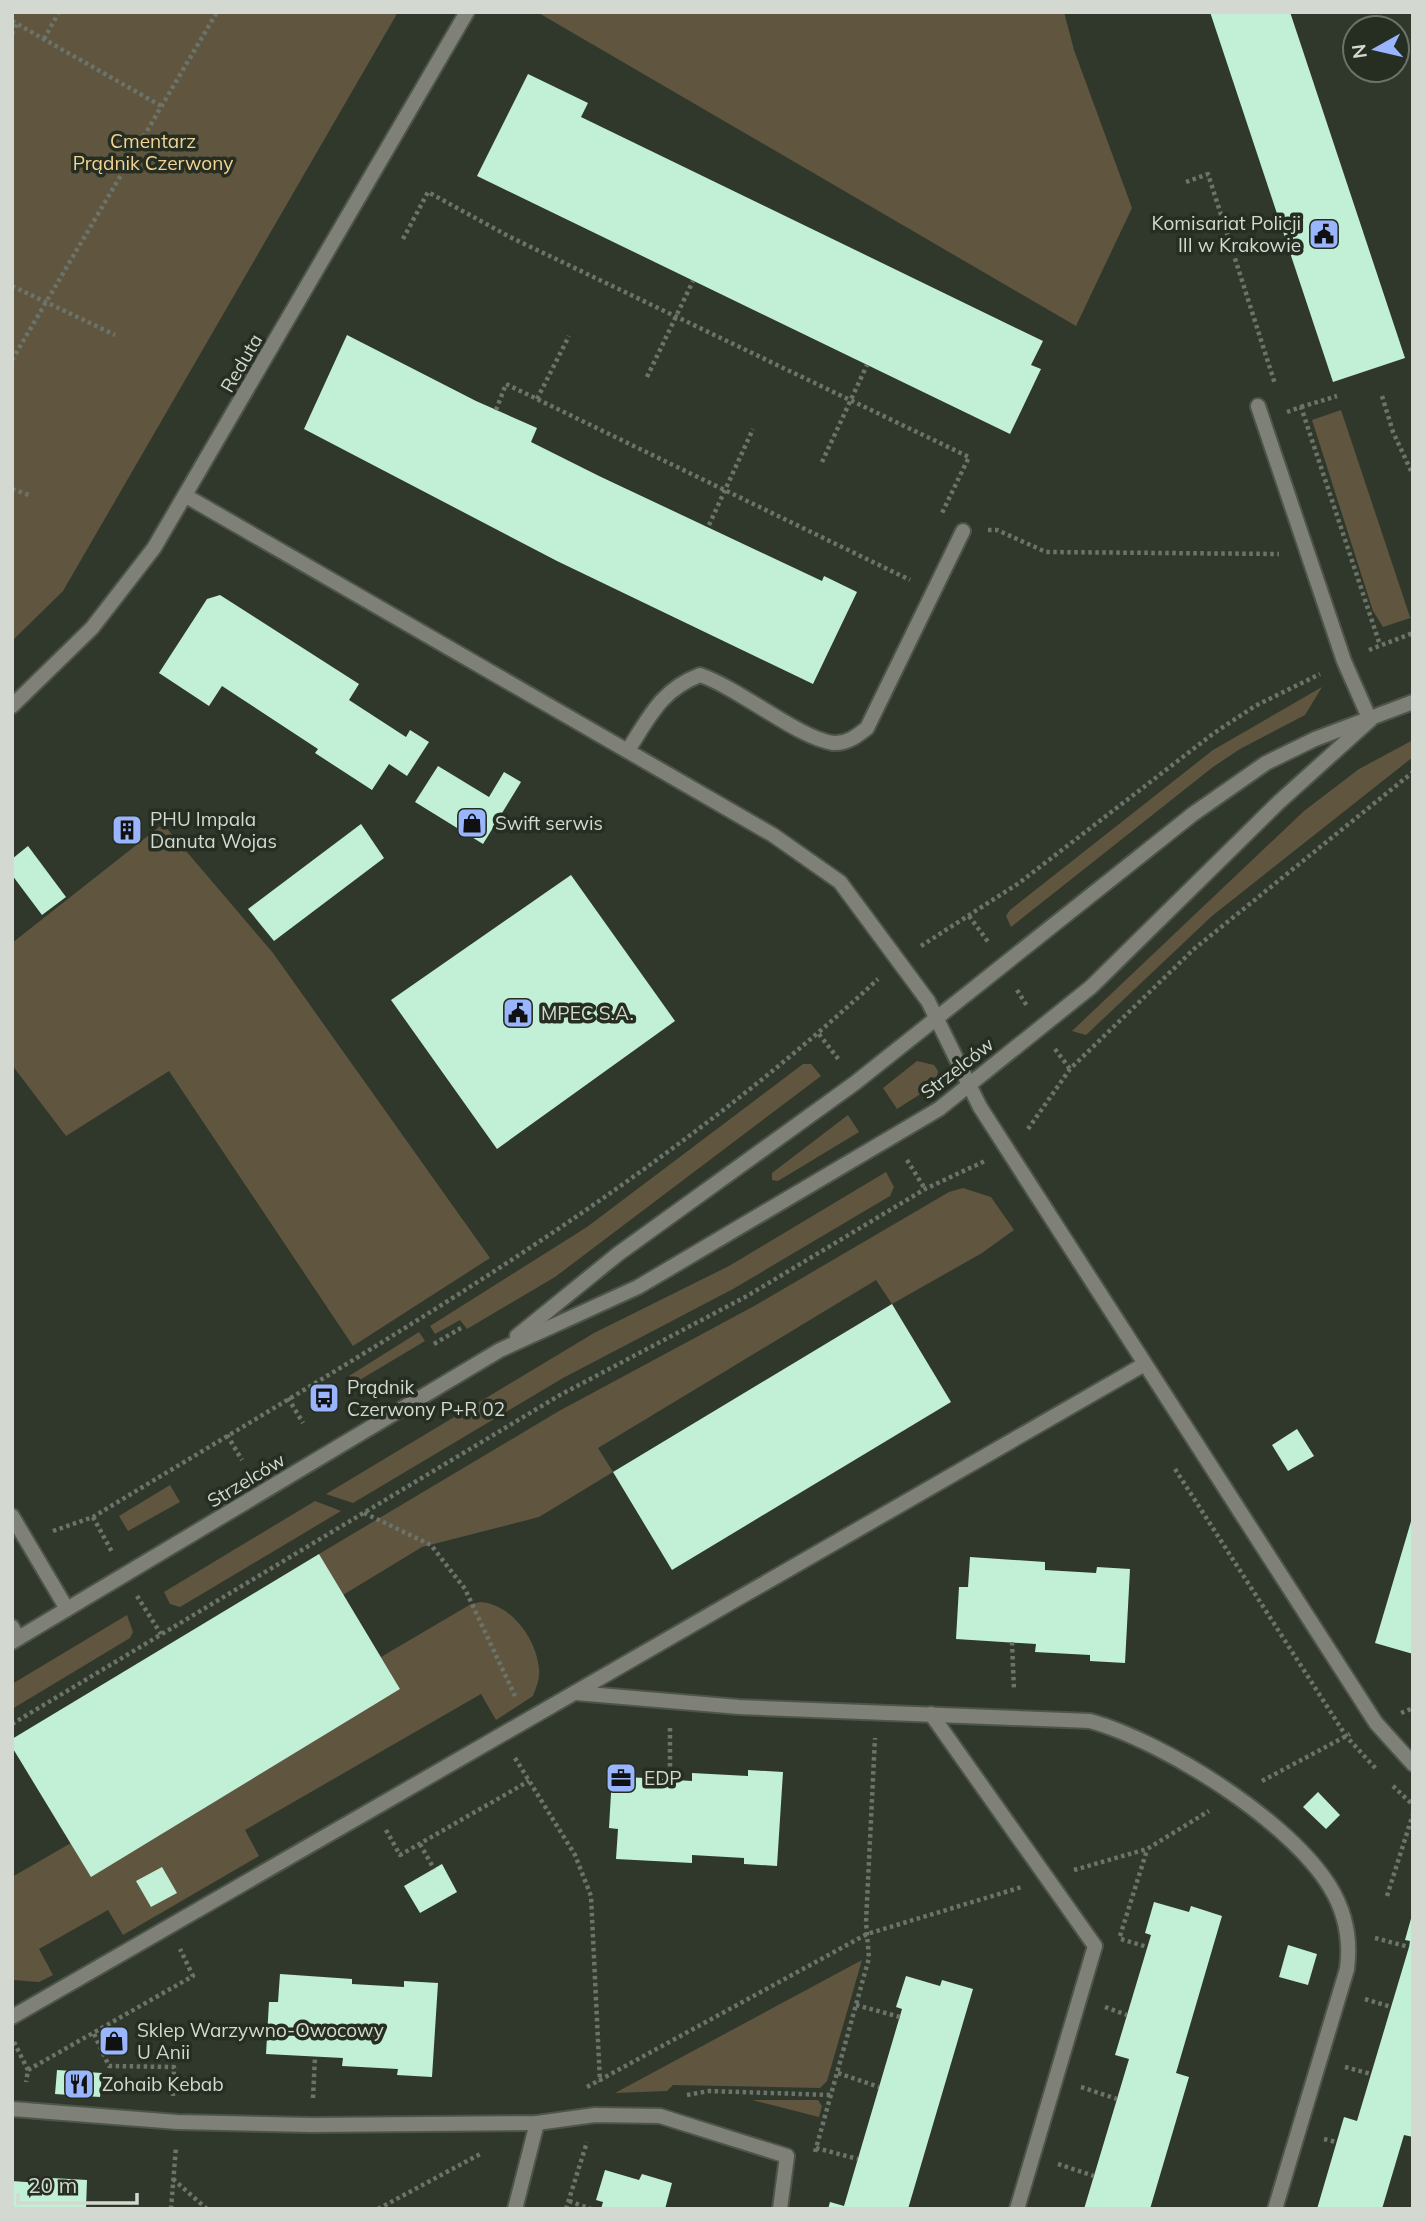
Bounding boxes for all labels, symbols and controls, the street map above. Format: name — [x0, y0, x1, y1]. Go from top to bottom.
north arrow — [1341, 14, 1411, 84]
text: N — [1346, 43, 1372, 60]
park label: Cmentarz Prądnik Czerwony — [73, 129, 233, 175]
place label: Komisariat Policji III w Krakowie — [1152, 211, 1301, 257]
public building icon: Komisariat Policji III w Krakowie — [1307, 217, 1341, 251]
street label: Reduta — [215, 329, 267, 397]
shop icon: Swift serwis — [455, 806, 489, 840]
place label: PHU Impala Danuta Wojas — [150, 807, 277, 853]
place label: Swift serwis — [495, 811, 603, 835]
building icon: PHU Impala Danuta Wojas — [110, 813, 144, 847]
public building icon: MPEC S.A. — [501, 996, 535, 1030]
place label: MPEC S.A. — [541, 1001, 634, 1025]
street label: Strzelców — [916, 1032, 998, 1104]
place label: Prądnik Czerwony P+R 02 — [347, 1375, 505, 1421]
bus stop icon: Prądnik Czerwony P+R 02 — [307, 1381, 341, 1415]
street label: Strzelców — [203, 1447, 289, 1513]
office icon: EDP — [604, 1761, 638, 1795]
place label: EDP — [644, 1766, 682, 1790]
place label: Sklep Warzywno-Owocowy U Anii — [137, 2018, 384, 2064]
shop icon: Sklep Warzywno-Owocowy U Anii — [97, 2024, 131, 2058]
restaurant icon: Zohaib Kebab — [62, 2067, 96, 2101]
place label: Zohaib Kebab — [102, 2072, 224, 2096]
scale bar — [18, 2162, 136, 2206]
text: 20 m — [28, 2172, 77, 2198]

